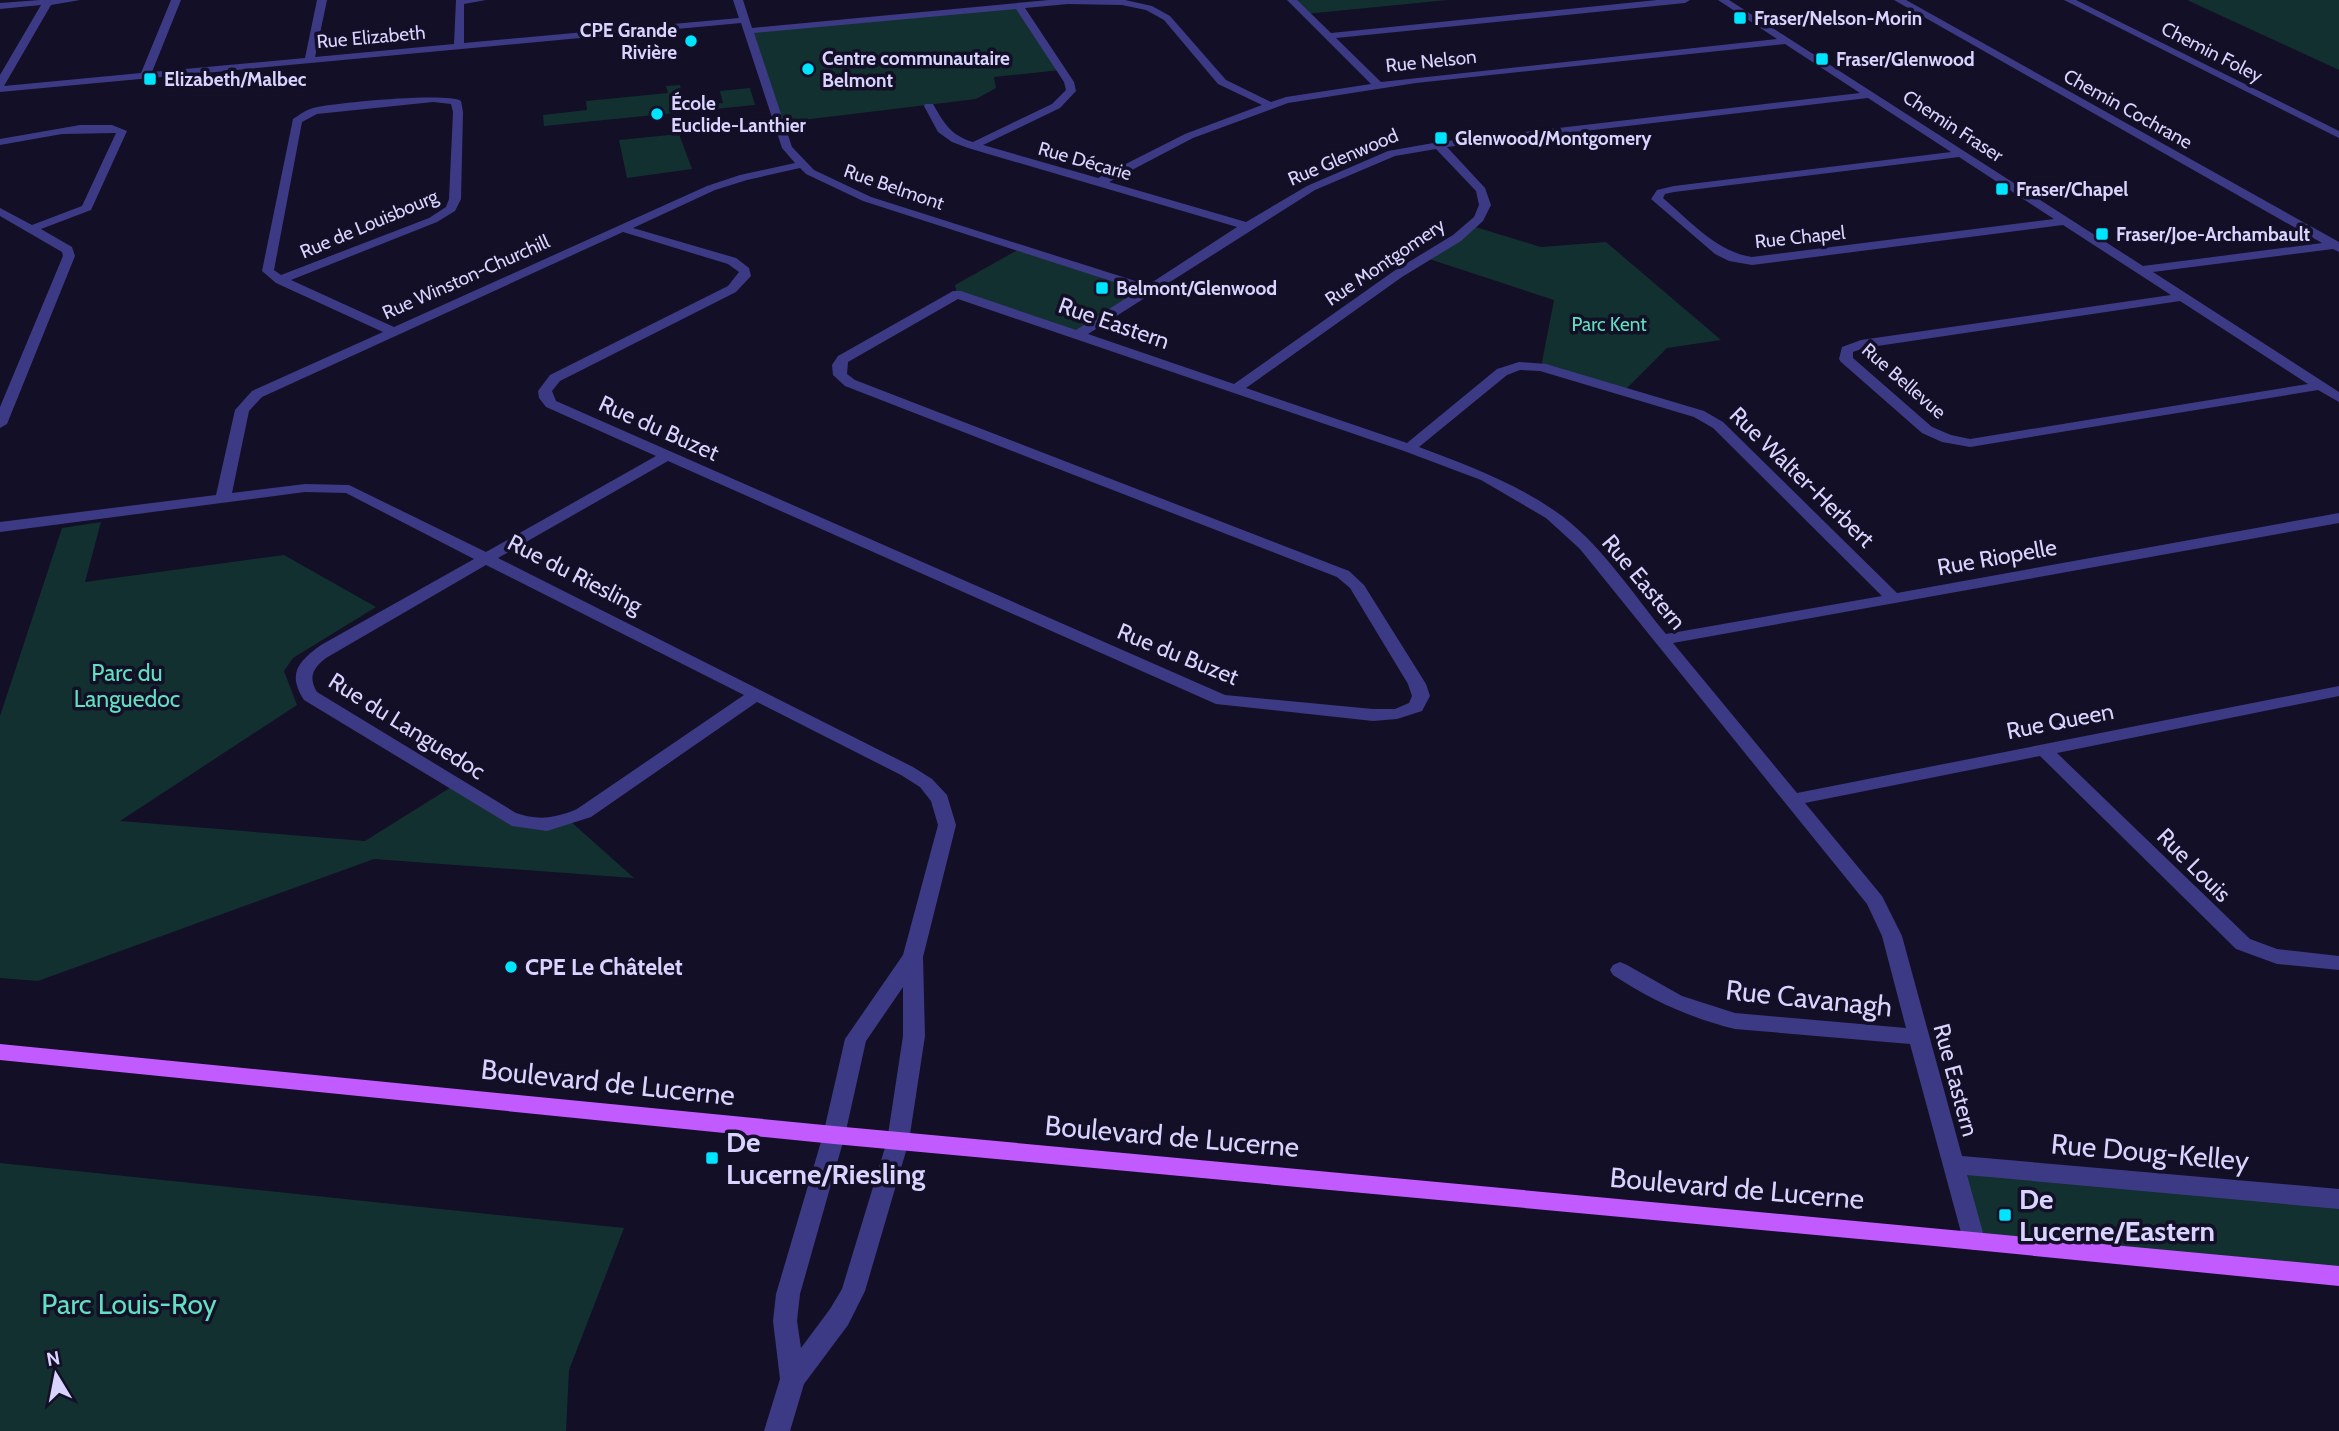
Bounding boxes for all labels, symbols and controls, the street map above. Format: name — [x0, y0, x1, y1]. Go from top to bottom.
place label: Fraser/Nelson-Morin — [1754, 7, 1922, 30]
marker: Fraser/Nelson-Morin — [1732, 10, 1748, 26]
street label: Chemin Foley — [2158, 17, 2267, 88]
place label: CPE Grande Rivière — [580, 19, 677, 64]
street label: Rue Elizabeth — [316, 21, 426, 53]
marker: CPE Grande Rivière — [683, 33, 699, 49]
street label: Rue Nelson — [1384, 45, 1478, 77]
place label: Centre communautaire Belmont — [822, 47, 1010, 92]
place label: Fraser/Glenwood — [1836, 48, 1975, 71]
marker: Fraser/Glenwood — [1814, 51, 1830, 67]
marker: Centre communautaire Belmont — [800, 61, 816, 77]
street label: Chemin Cochrane — [2060, 64, 2197, 154]
place label: Elizabeth/Malbec — [164, 68, 307, 91]
marker: Elizabeth/Malbec — [142, 71, 158, 87]
street label: Chemin Fraser — [1899, 85, 2007, 167]
place label: École Euclide-Lanthier — [671, 91, 807, 137]
marker: École Euclide-Lanthier — [649, 106, 665, 122]
street label: Rue Glenwood — [1284, 123, 1402, 191]
place label: Glenwood/Montgomery — [1455, 127, 1652, 150]
marker: Glenwood/Montgomery — [1433, 130, 1449, 146]
street label: Rue Décarie — [1036, 137, 1135, 185]
street label: Rue Belmont — [841, 159, 948, 215]
place label: Fraser/Chapel — [2016, 178, 2128, 201]
marker: Fraser/Chapel — [1994, 181, 2010, 197]
street label: Rue de Louisbourg — [297, 184, 442, 263]
street label: Rue Montgomery — [1321, 213, 1450, 311]
street label: Rue Chapel — [1753, 221, 1847, 253]
place label: Fraser/Joe-Archambault — [2116, 223, 2311, 246]
marker: Fraser/Joe-Archambault — [2094, 226, 2110, 242]
street label: Rue Winston-Churchill — [379, 230, 554, 324]
place label: Belmont/Glenwood — [1116, 277, 1277, 300]
marker: Belmont/Glenwood — [1094, 280, 1110, 296]
street label: Rue Eastern — [1055, 291, 1173, 355]
park label: Parc Kent — [1571, 313, 1647, 336]
street label: Rue Bellevue — [1857, 338, 1951, 424]
street label: Rue du Buzet — [595, 389, 724, 467]
street label: Rue Walter-Herbert — [1724, 401, 1880, 553]
street label: Rue du Riesling — [503, 528, 647, 620]
street label: Rue Eastern — [1596, 529, 1692, 635]
street label: Rue Riopelle — [1935, 533, 2059, 581]
street label: Rue du Buzet — [1113, 617, 1243, 691]
park label: Parc du Languedoc — [74, 659, 180, 713]
street label: Rue du Languedoc — [324, 667, 490, 785]
street label: Rue Queen — [2004, 697, 2116, 745]
street label: Rue Louis — [2151, 822, 2237, 908]
place label: CPE Le Châtelet — [525, 953, 683, 981]
marker: CPE Le Châtelet — [503, 959, 519, 975]
street label: Rue Cavanagh — [1724, 972, 1894, 1024]
street label: Rue Eastern — [1928, 1021, 1984, 1139]
street label: Boulevard de Lucerne — [479, 1052, 737, 1112]
street label: Boulevard de Lucerne — [1043, 1108, 1301, 1164]
place label: De Lucerne/Riesling — [726, 1125, 925, 1191]
street label: Rue Doug-Kelley — [2050, 1126, 2250, 1178]
marker: De Lucerne/Riesling — [704, 1150, 720, 1166]
street label: Boulevard de Lucerne — [1608, 1160, 1866, 1216]
place label: De Lucerne/Eastern — [2019, 1182, 2215, 1248]
marker: De Lucerne/Eastern — [1997, 1207, 2013, 1223]
park label: Parc Louis-Roy — [41, 1287, 217, 1321]
north arrow — [21, 1340, 91, 1410]
text: N — [45, 1346, 62, 1371]

